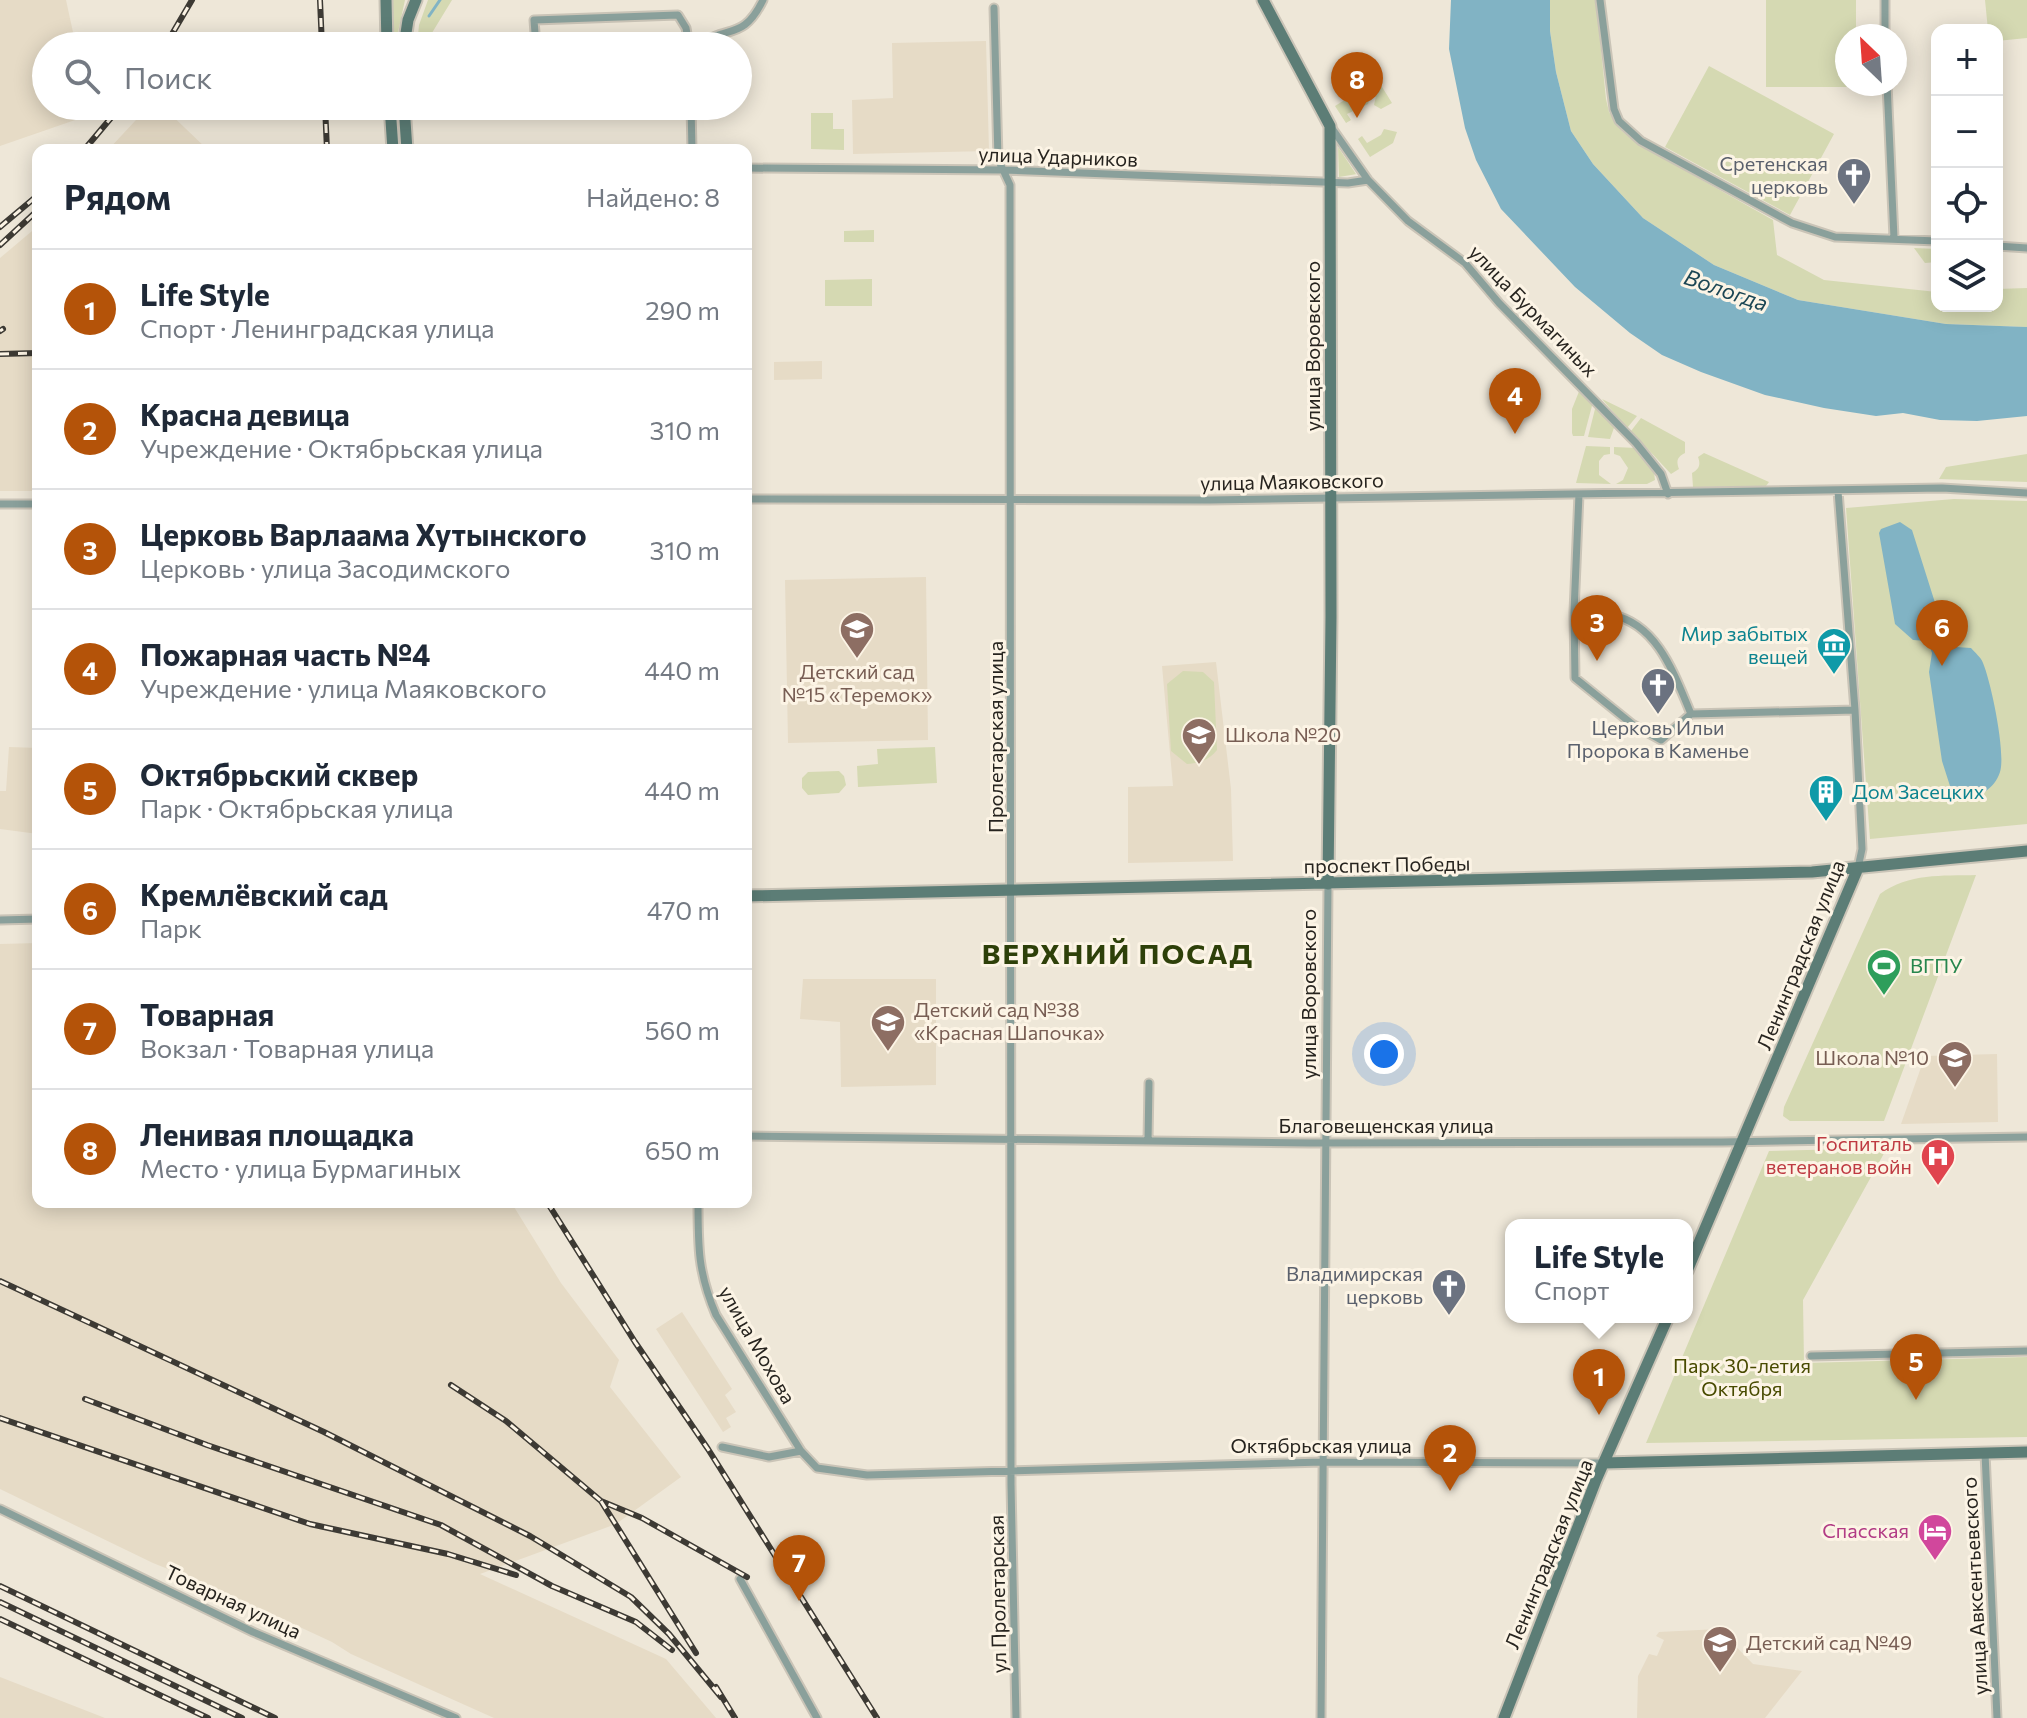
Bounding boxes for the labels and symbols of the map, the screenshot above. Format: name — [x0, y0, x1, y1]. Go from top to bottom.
north arrow — [1835, 24, 1907, 96]
pin: 8 — [1331, 52, 1383, 118]
street label: улица Ударников — [978, 141, 1138, 171]
place label: Сретенская церковь — [1719, 151, 1828, 198]
church icon: Сретенская церковь — [1835, 156, 1873, 206]
street label: улица Бурмагиных — [1465, 239, 1603, 381]
street label: улица Воровского — [1300, 261, 1324, 431]
water label: Вологда — [1681, 263, 1771, 316]
pin: 4 — [1489, 368, 1541, 434]
street label: улица Маяковского — [1200, 467, 1384, 495]
pin: 3 — [1571, 595, 1623, 661]
pin: 6 — [1916, 600, 1968, 666]
school or university icon: Детский сад №15 «Теремок» — [838, 610, 876, 660]
place label: Мир забытых вещей — [1681, 621, 1808, 668]
museum icon: Мир забытых вещей — [1815, 626, 1853, 676]
street label: Пролетарская улица — [983, 641, 1007, 833]
place label: Детский сад №15 «Теремок» — [782, 659, 932, 706]
church icon: Церковь Ильи Пророка в Каменье — [1639, 666, 1677, 716]
place label: Церковь Ильи Пророка в Каменье — [1567, 715, 1749, 762]
school or university icon: Школа №20 — [1180, 716, 1218, 766]
place label: Школа №20 — [1225, 722, 1341, 746]
building icon: Дом Засецких — [1807, 773, 1845, 823]
place label: Дом Засецких — [1852, 779, 1985, 803]
street label: проспект Победы — [1304, 851, 1470, 877]
street label: Ленинградская улица — [1751, 856, 1849, 1053]
street label: улица Воровского — [1296, 909, 1320, 1079]
district label: ВЕРХНИЙ ПОСАД — [982, 936, 1254, 970]
sports icon: ВГПУ — [1865, 947, 1903, 997]
place label: ВГПУ — [1910, 953, 1963, 977]
place label: Детский сад №38 «Красная Шапочка» — [914, 997, 1105, 1044]
school or university icon: Детский сад №38 «Красная Шапочка» — [869, 1003, 907, 1053]
your location — [1364, 1034, 1404, 1074]
school or university icon: Школа №10 — [1936, 1039, 1974, 1089]
place label: Школа №10 — [1815, 1045, 1929, 1069]
street label: Благовещенская улица — [1278, 1113, 1494, 1137]
place label: Госпиталь ветеранов войн — [1766, 1131, 1912, 1178]
hospital icon: Госпиталь ветеранов войн — [1919, 1137, 1957, 1187]
place label: Владимирская церковь — [1286, 1261, 1423, 1308]
church icon: Владимирская церковь — [1430, 1267, 1468, 1317]
street label: улица Мохова — [714, 1281, 801, 1408]
pin: 5 — [1890, 1334, 1942, 1400]
pin: 1 — [1573, 1349, 1625, 1415]
park label: Парк 30-летия Октября — [1673, 1353, 1811, 1400]
pin: 2 — [1424, 1425, 1476, 1491]
street label: Октябрьская улица — [1230, 1433, 1412, 1457]
street label: Ленинградская улица — [1499, 1455, 1597, 1652]
street label: улица Авксентьевского — [1956, 1476, 1992, 1696]
hotel icon: Спасская — [1916, 1512, 1954, 1562]
street label: ул Пролетарская — [984, 1515, 1010, 1673]
place label: Спасская — [1822, 1518, 1909, 1542]
pin: 7 — [773, 1535, 825, 1601]
street label: Товарная улица — [162, 1559, 305, 1643]
school or university icon: Детский сад №49 — [1701, 1624, 1739, 1674]
place label: Детский сад №49 — [1746, 1630, 1912, 1654]

